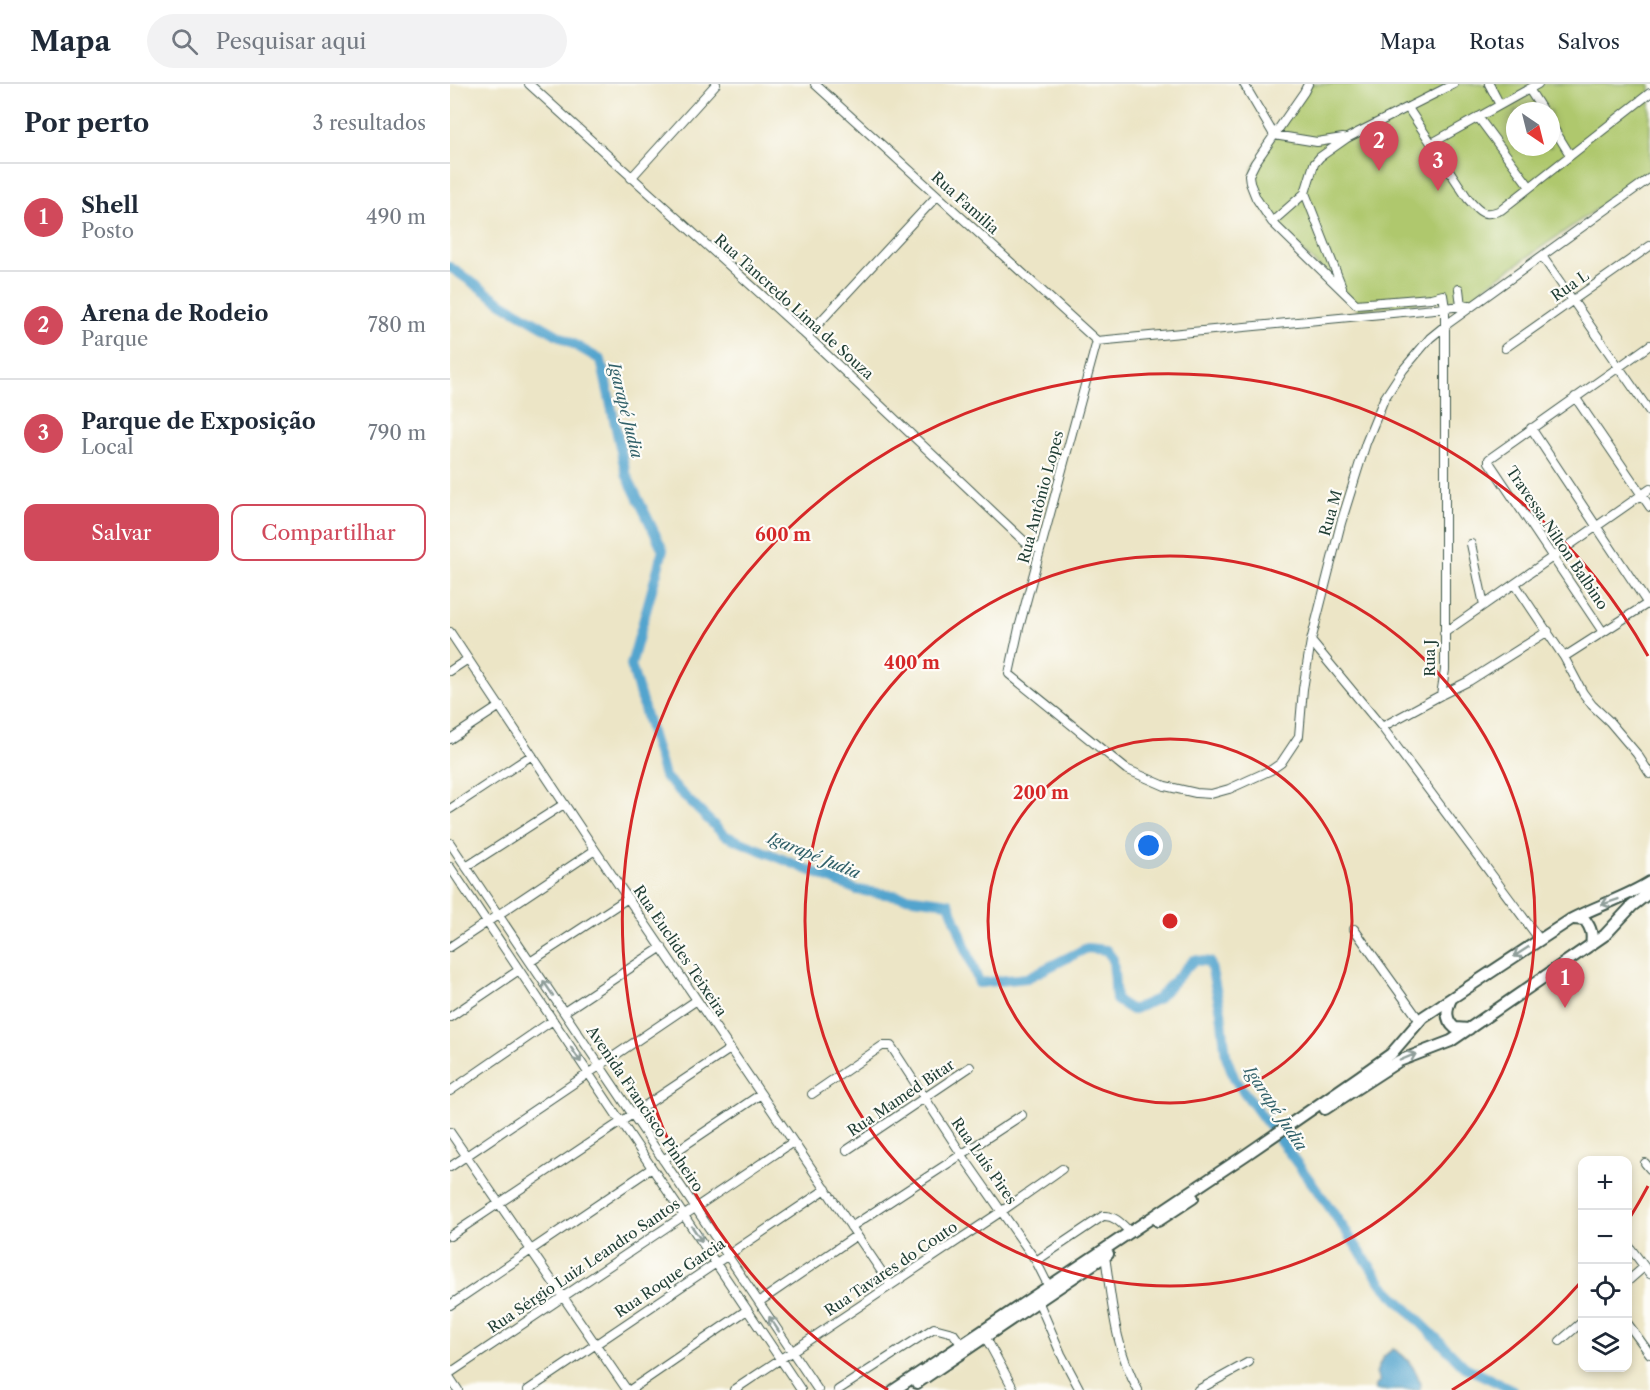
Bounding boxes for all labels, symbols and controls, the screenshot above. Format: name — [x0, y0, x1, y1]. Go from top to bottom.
search box — [147, 14, 567, 68]
text: Mapa — [30, 24, 111, 58]
icon: search — [168, 25, 201, 58]
text: Pesquisar aqui — [216, 28, 366, 55]
text: Mapa — [1380, 29, 1436, 54]
text: Rotas — [1469, 29, 1525, 54]
text: Salvos — [1558, 29, 1620, 54]
north arrow — [1506, 102, 1560, 156]
text: Por perto — [24, 107, 149, 139]
text: 3 resultados — [313, 111, 426, 135]
pin: 2 — [1360, 122, 1398, 171]
pin: 3 — [1418, 141, 1458, 191]
street label: Rua Familia — [928, 167, 1003, 238]
text: Shell — [81, 192, 139, 219]
text: 1 — [39, 205, 48, 229]
text: 490 m — [366, 205, 426, 229]
text: Posto — [81, 219, 134, 243]
street label: Rua Tancredo Lima de Souza — [711, 230, 878, 383]
street label: Rua L — [1547, 266, 1592, 305]
text: Arena de Rodeio — [81, 300, 268, 327]
text: 2 — [38, 313, 49, 337]
text: 780 m — [368, 313, 426, 337]
text: Parque — [81, 327, 148, 351]
water label: Igarapé Judia — [604, 358, 648, 461]
text: Parque de Exposição — [81, 408, 316, 435]
text: 3 — [38, 421, 49, 445]
text: 790 m — [368, 421, 426, 445]
street label: Rua Antônio Lopes — [1014, 428, 1067, 565]
text: Local — [81, 435, 133, 459]
street label: Travessa Nilton Balbino — [1502, 462, 1613, 613]
street label: Rua M — [1315, 488, 1346, 538]
button: Salvar — [24, 504, 219, 561]
button: Compartilhar — [231, 504, 426, 561]
text: 600 m — [755, 524, 811, 546]
street label: Rua J — [1420, 639, 1439, 677]
text: 400 m — [884, 652, 940, 674]
text: 200 m — [1013, 782, 1069, 804]
water label: Igarapé Judia — [763, 827, 864, 883]
your location — [1134, 831, 1163, 860]
street label: Rua Euclides Teixeira — [629, 881, 731, 1020]
one-way arrow — [1601, 897, 1620, 908]
centre of rings — [1160, 911, 1180, 931]
one-way arrow — [1513, 946, 1530, 959]
pin: 1 — [1546, 958, 1584, 1008]
one-way arrow — [542, 981, 554, 997]
street label: Avenida Francisco Pinheiro — [582, 1021, 708, 1195]
one-way arrow — [570, 1046, 582, 1063]
one-way arrow — [1399, 1051, 1417, 1062]
street label: Rua Mamed Bitar — [844, 1054, 958, 1140]
water label: Igarapé Judia — [1239, 1060, 1312, 1155]
street label: Rua Luís Pires — [947, 1114, 1021, 1208]
map controls — [1578, 1156, 1632, 1372]
button: + — [1578, 1156, 1632, 1210]
street label: Rua Sérgio Luiz Leandro Santos — [484, 1194, 683, 1337]
button: − — [1578, 1210, 1632, 1264]
street label: Rua Tavares do Couto — [821, 1217, 961, 1320]
one-way arrow — [691, 1225, 703, 1242]
street label: Rua Roque Garcia — [611, 1234, 729, 1322]
button: locate — [1578, 1264, 1632, 1318]
one-way arrow — [768, 1316, 780, 1333]
button: layers — [1578, 1318, 1632, 1372]

